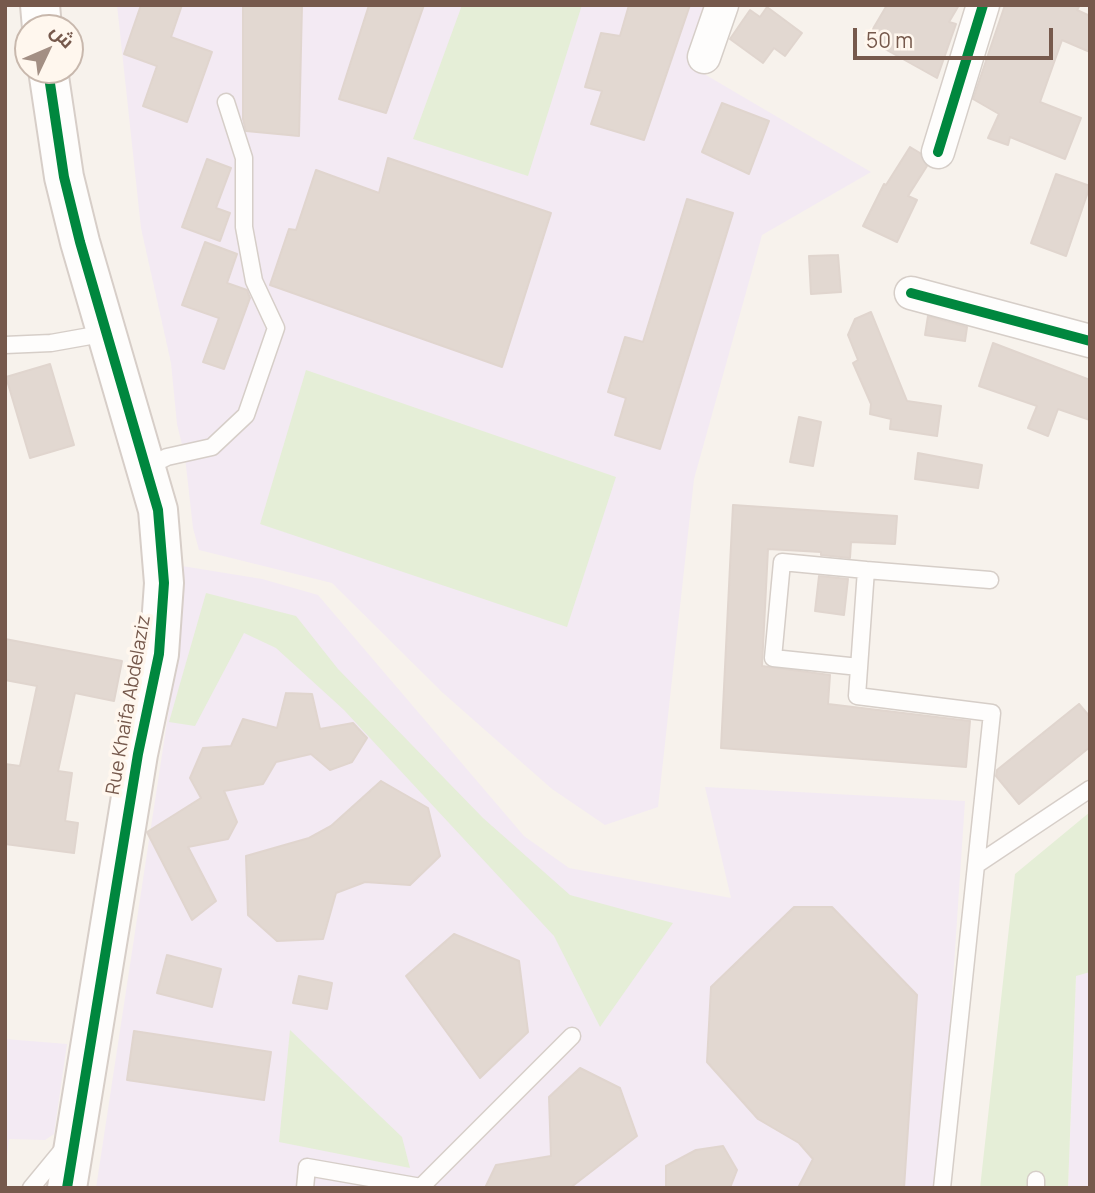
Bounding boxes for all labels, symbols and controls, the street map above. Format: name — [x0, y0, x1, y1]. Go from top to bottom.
north arrow — [14, 14, 84, 84]
scale bar — [857, 14, 1056, 58]
text: ش — [45, 18, 80, 54]
text: 50 m — [866, 26, 913, 54]
street label: Rue Khaifa Abdelaziz — [102, 614, 156, 796]

